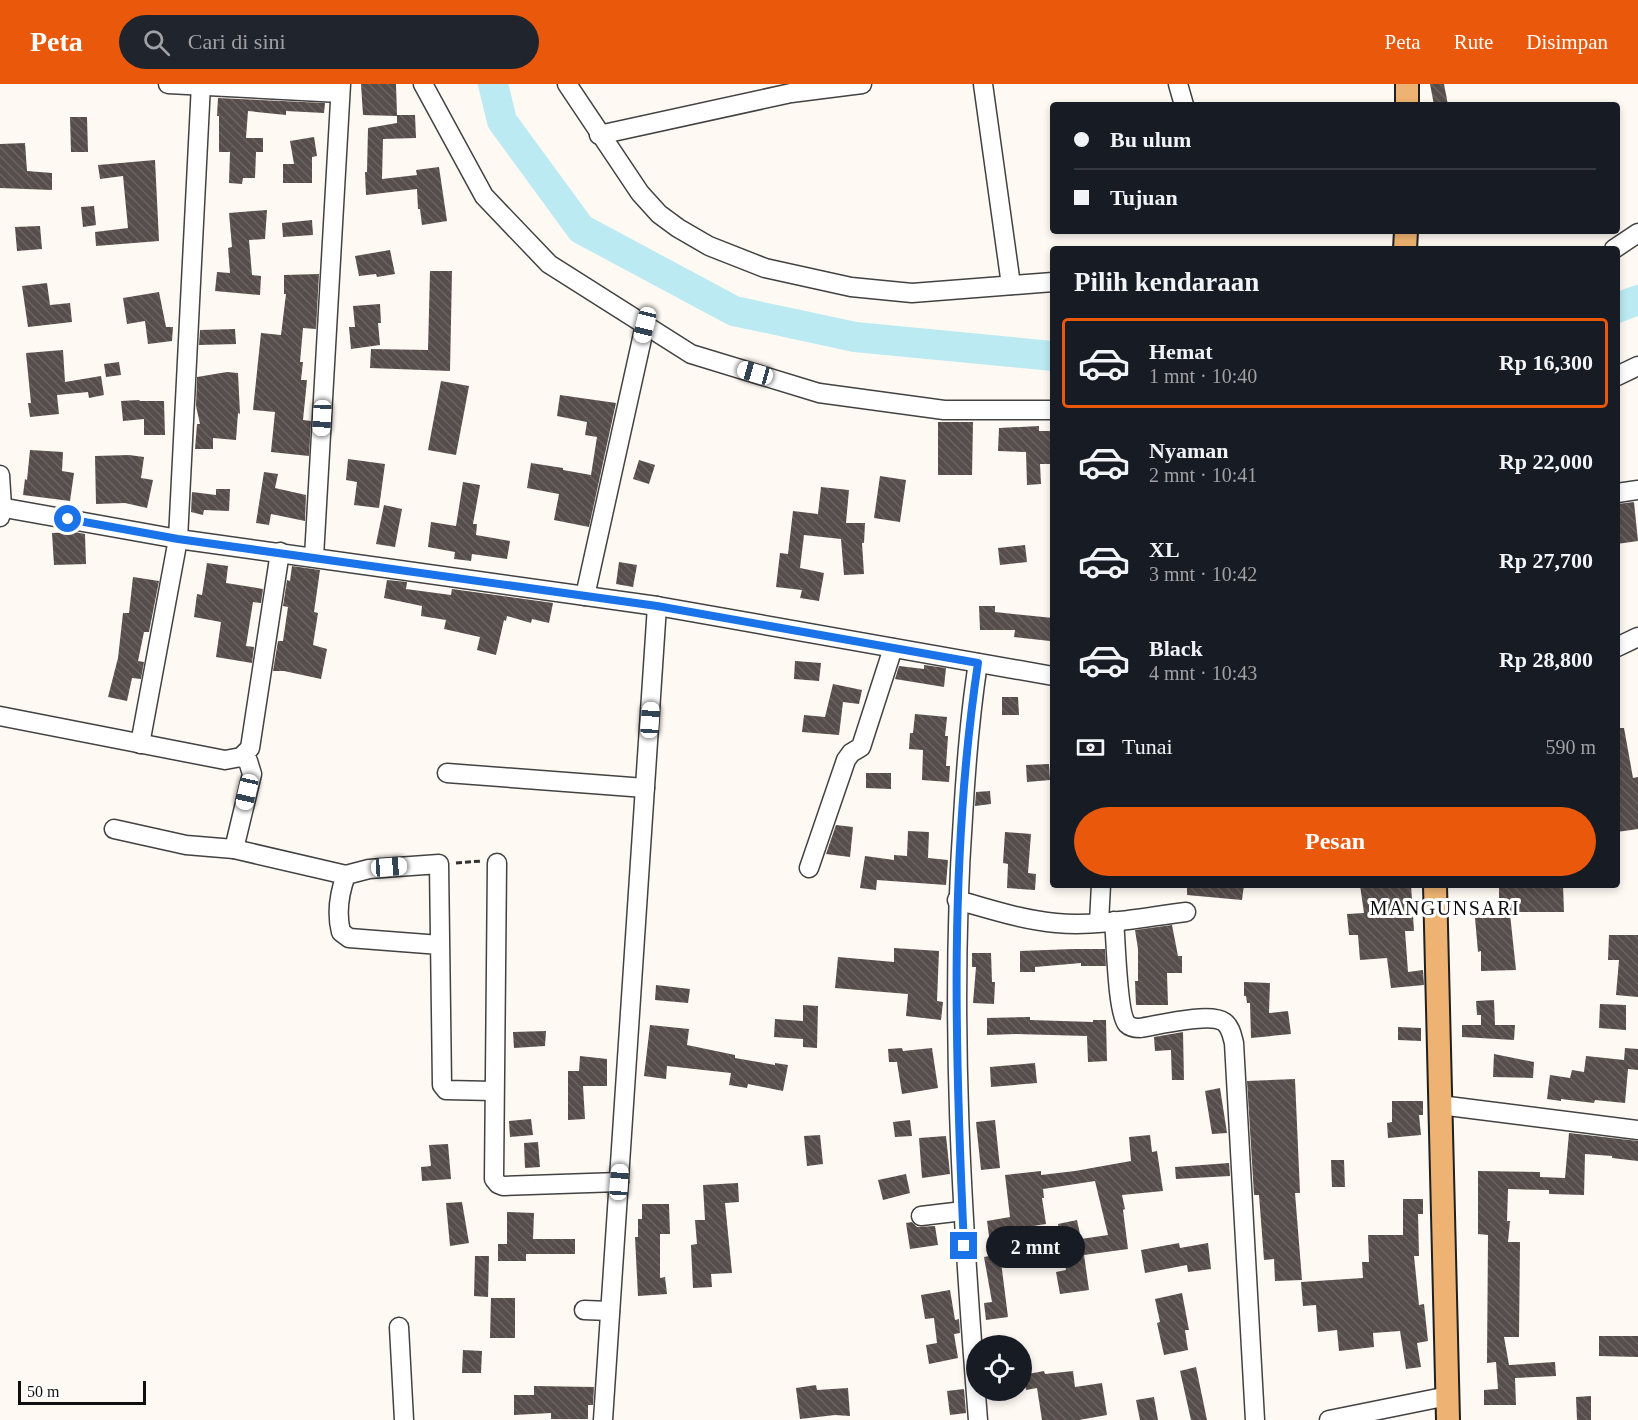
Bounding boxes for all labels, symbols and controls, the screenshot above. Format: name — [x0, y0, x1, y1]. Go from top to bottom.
search box — [119, 15, 539, 69]
text: Peta — [30, 26, 83, 57]
icon: search — [140, 26, 173, 59]
text: Cari di sini — [188, 29, 286, 54]
text: Peta — [1385, 30, 1421, 54]
text: Rute — [1454, 30, 1493, 54]
text: Disimpan — [1526, 30, 1608, 54]
text: Bu ulum — [1110, 127, 1191, 152]
text: Tujuan — [1110, 185, 1178, 210]
text: Pilih kendaraan — [1074, 267, 1259, 297]
car — [632, 305, 658, 345]
icon: car — [1077, 336, 1131, 390]
text: Hemat — [1149, 339, 1213, 364]
text: Rp 16,300 — [1499, 350, 1593, 375]
car — [735, 359, 775, 387]
text: 1 mnt · 10:40 — [1149, 365, 1257, 387]
car — [312, 400, 332, 436]
icon: car — [1077, 435, 1131, 489]
text: Nyaman — [1149, 438, 1228, 463]
text: Rp 22,000 — [1499, 449, 1593, 474]
text: 2 mnt · 10:41 — [1149, 464, 1257, 486]
route start — [54, 505, 81, 532]
icon: car — [1077, 534, 1131, 588]
text: XL — [1149, 537, 1180, 562]
text: Rp 27,700 — [1499, 548, 1593, 573]
text: 3 mnt · 10:42 — [1149, 563, 1257, 585]
icon: car — [1077, 633, 1131, 687]
text: Black — [1149, 636, 1203, 661]
text: Rp 28,800 — [1499, 647, 1593, 672]
text: 4 mnt · 10:43 — [1149, 662, 1257, 684]
car — [640, 701, 660, 739]
icon: cash — [1074, 731, 1107, 764]
text: Tunai — [1122, 734, 1173, 759]
text: 590 m — [1545, 736, 1596, 758]
car — [234, 772, 260, 812]
button: Pesan — [1074, 807, 1596, 876]
car — [370, 857, 408, 877]
district label: MANGUNSARI — [1370, 897, 1520, 919]
car — [609, 1163, 629, 1201]
callout: 2 mnt — [985, 1225, 1084, 1267]
route end — [950, 1232, 977, 1259]
text: 2 mnt — [1011, 1236, 1060, 1258]
map controls — [966, 1335, 1032, 1401]
button: locate — [966, 1335, 1032, 1401]
scale bar — [18, 1378, 146, 1406]
text: 50 m — [27, 1383, 59, 1400]

